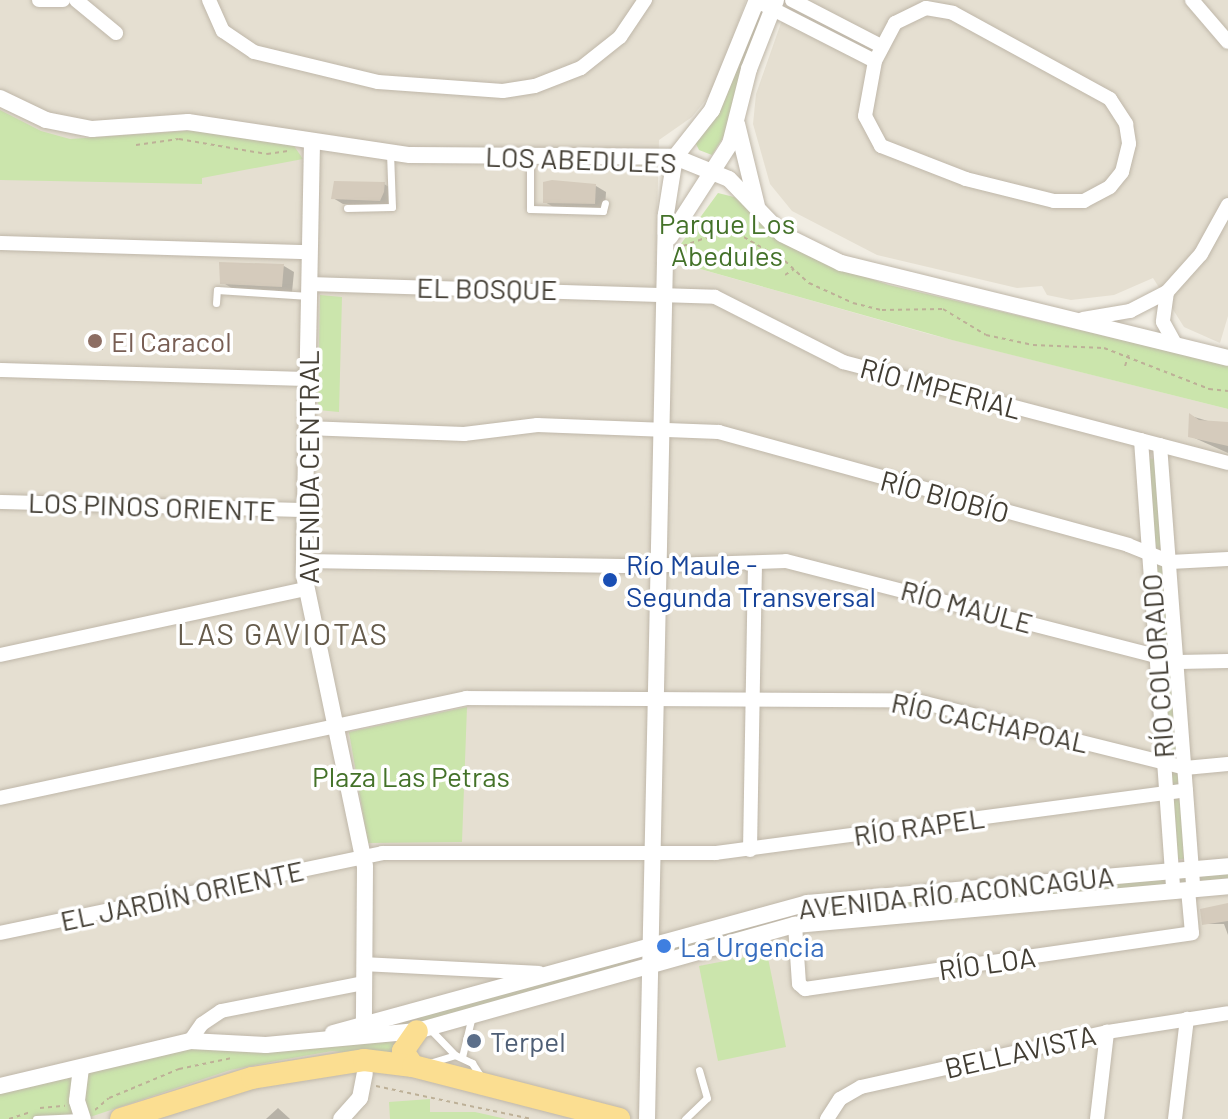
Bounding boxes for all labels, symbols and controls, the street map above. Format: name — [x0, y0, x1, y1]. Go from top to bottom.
street label: LOS ABEDULES — [485, 139, 677, 179]
park label: Parque Los Abedules — [659, 206, 795, 272]
street label: EL BOSQUE — [416, 270, 558, 306]
place label: El Caracol — [111, 324, 232, 358]
marker: El Caracol — [86, 332, 104, 350]
street label: AVENIDA CENTRAL — [291, 350, 325, 584]
street label: RÍO IMPERIAL — [857, 350, 1025, 426]
street label: RÍO BIOBÍO — [877, 463, 1013, 529]
street label: LOS PINOS ORIENTE — [28, 485, 276, 527]
place label: Río Maule - Segunda Transversal — [626, 547, 876, 613]
marker: Río Maule - Segunda Transversal — [601, 571, 619, 589]
street label: RÍO MAULE — [897, 572, 1037, 640]
street label: RÍO COLORADO — [1134, 573, 1180, 759]
district label: LAS GAVIOTAS — [177, 615, 389, 651]
street label: RÍO CACHAPOAL — [888, 685, 1092, 759]
park label: Plaza Las Petras — [312, 759, 510, 793]
street label: RÍO RAPEL — [851, 800, 987, 852]
street label: EL JARDÍN ORIENTE — [57, 853, 307, 937]
street label: AVENIDA RÍO ACONCAGUA — [796, 859, 1116, 925]
place label: La Urgencia — [680, 929, 825, 963]
marker: La Urgencia — [655, 937, 673, 955]
street label: RÍO LOA — [936, 940, 1038, 986]
street label: BELLAVISTA — [941, 1017, 1099, 1085]
place label: Terpel — [490, 1024, 566, 1058]
marker: Terpel — [465, 1032, 483, 1050]

